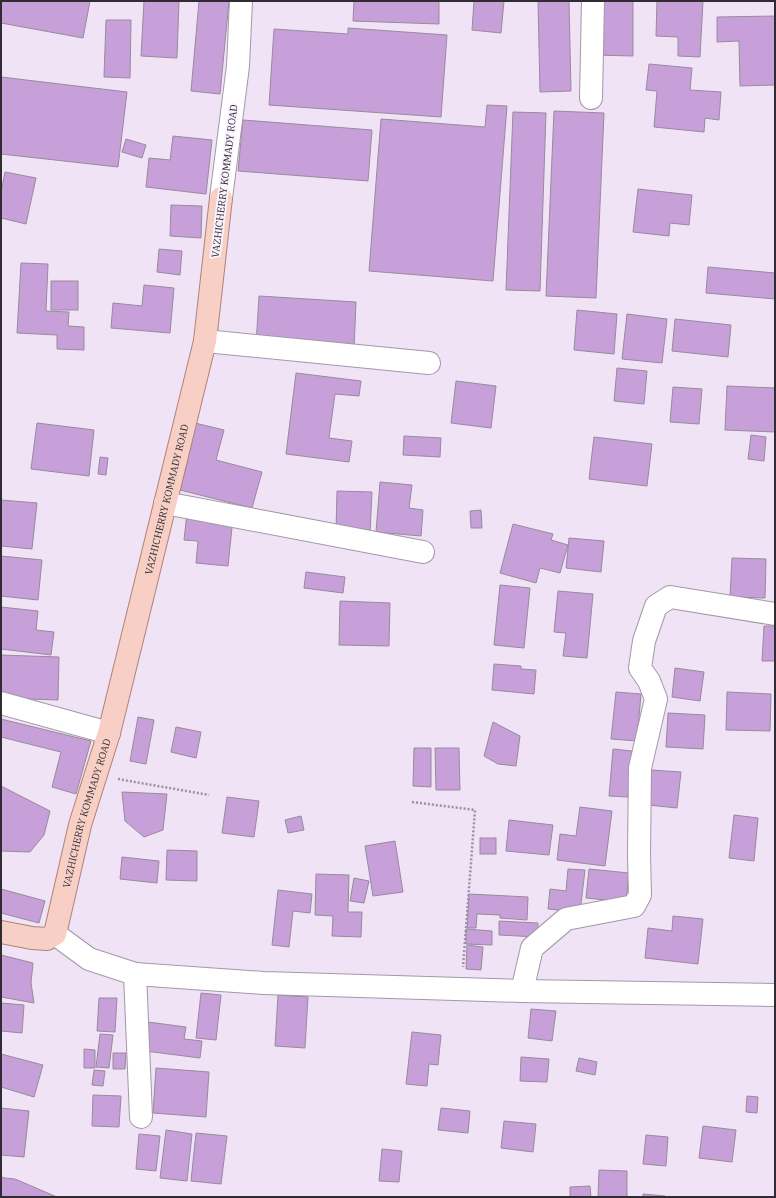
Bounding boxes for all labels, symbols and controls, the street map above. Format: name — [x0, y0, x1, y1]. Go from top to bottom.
street label: VAZHICHERRY KOMMADY ROAD — [209, 104, 240, 258]
street label: VAZHICHERRY KOMMADY ROAD — [142, 423, 191, 576]
street label: VAZHICHERRY KOMMADY ROAD — [60, 737, 114, 889]

